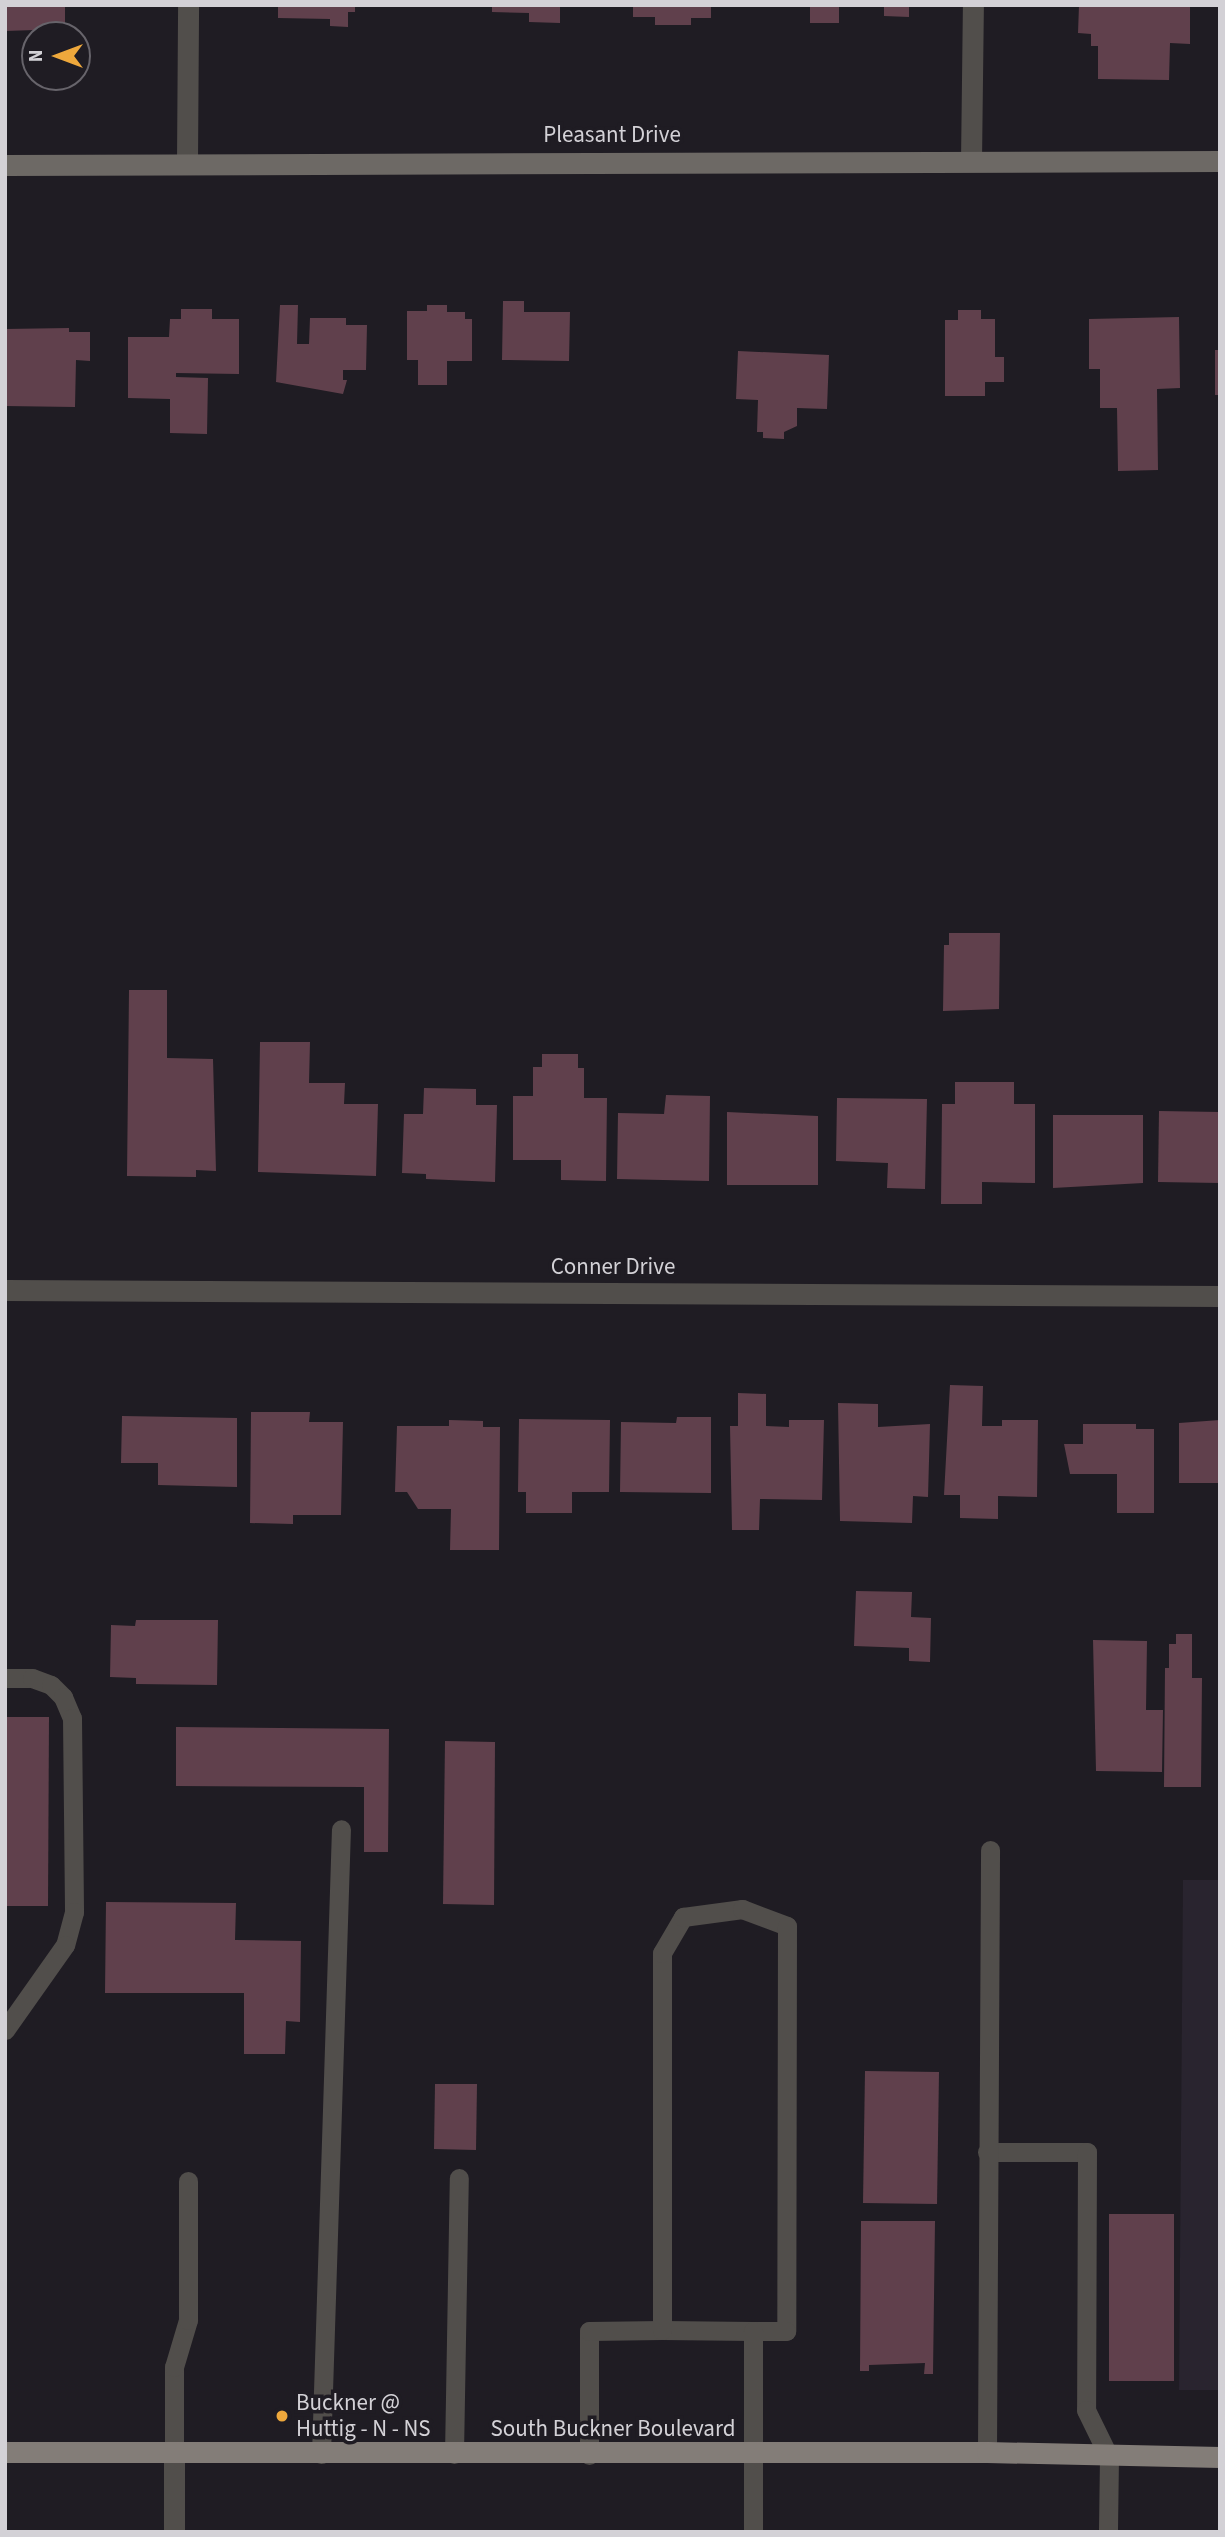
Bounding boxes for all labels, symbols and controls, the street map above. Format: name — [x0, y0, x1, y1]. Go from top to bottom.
north arrow — [21, 21, 91, 91]
text: N — [23, 50, 50, 62]
street label: Pleasant Drive — [543, 121, 681, 149]
street label: Conner Drive — [551, 1253, 675, 1281]
place label: Buckner @ Huttig - N - NS — [296, 2389, 431, 2443]
marker: Buckner @ Huttig - N - NS — [274, 2408, 290, 2424]
street label: South Buckner Boulevard — [491, 2415, 735, 2443]

